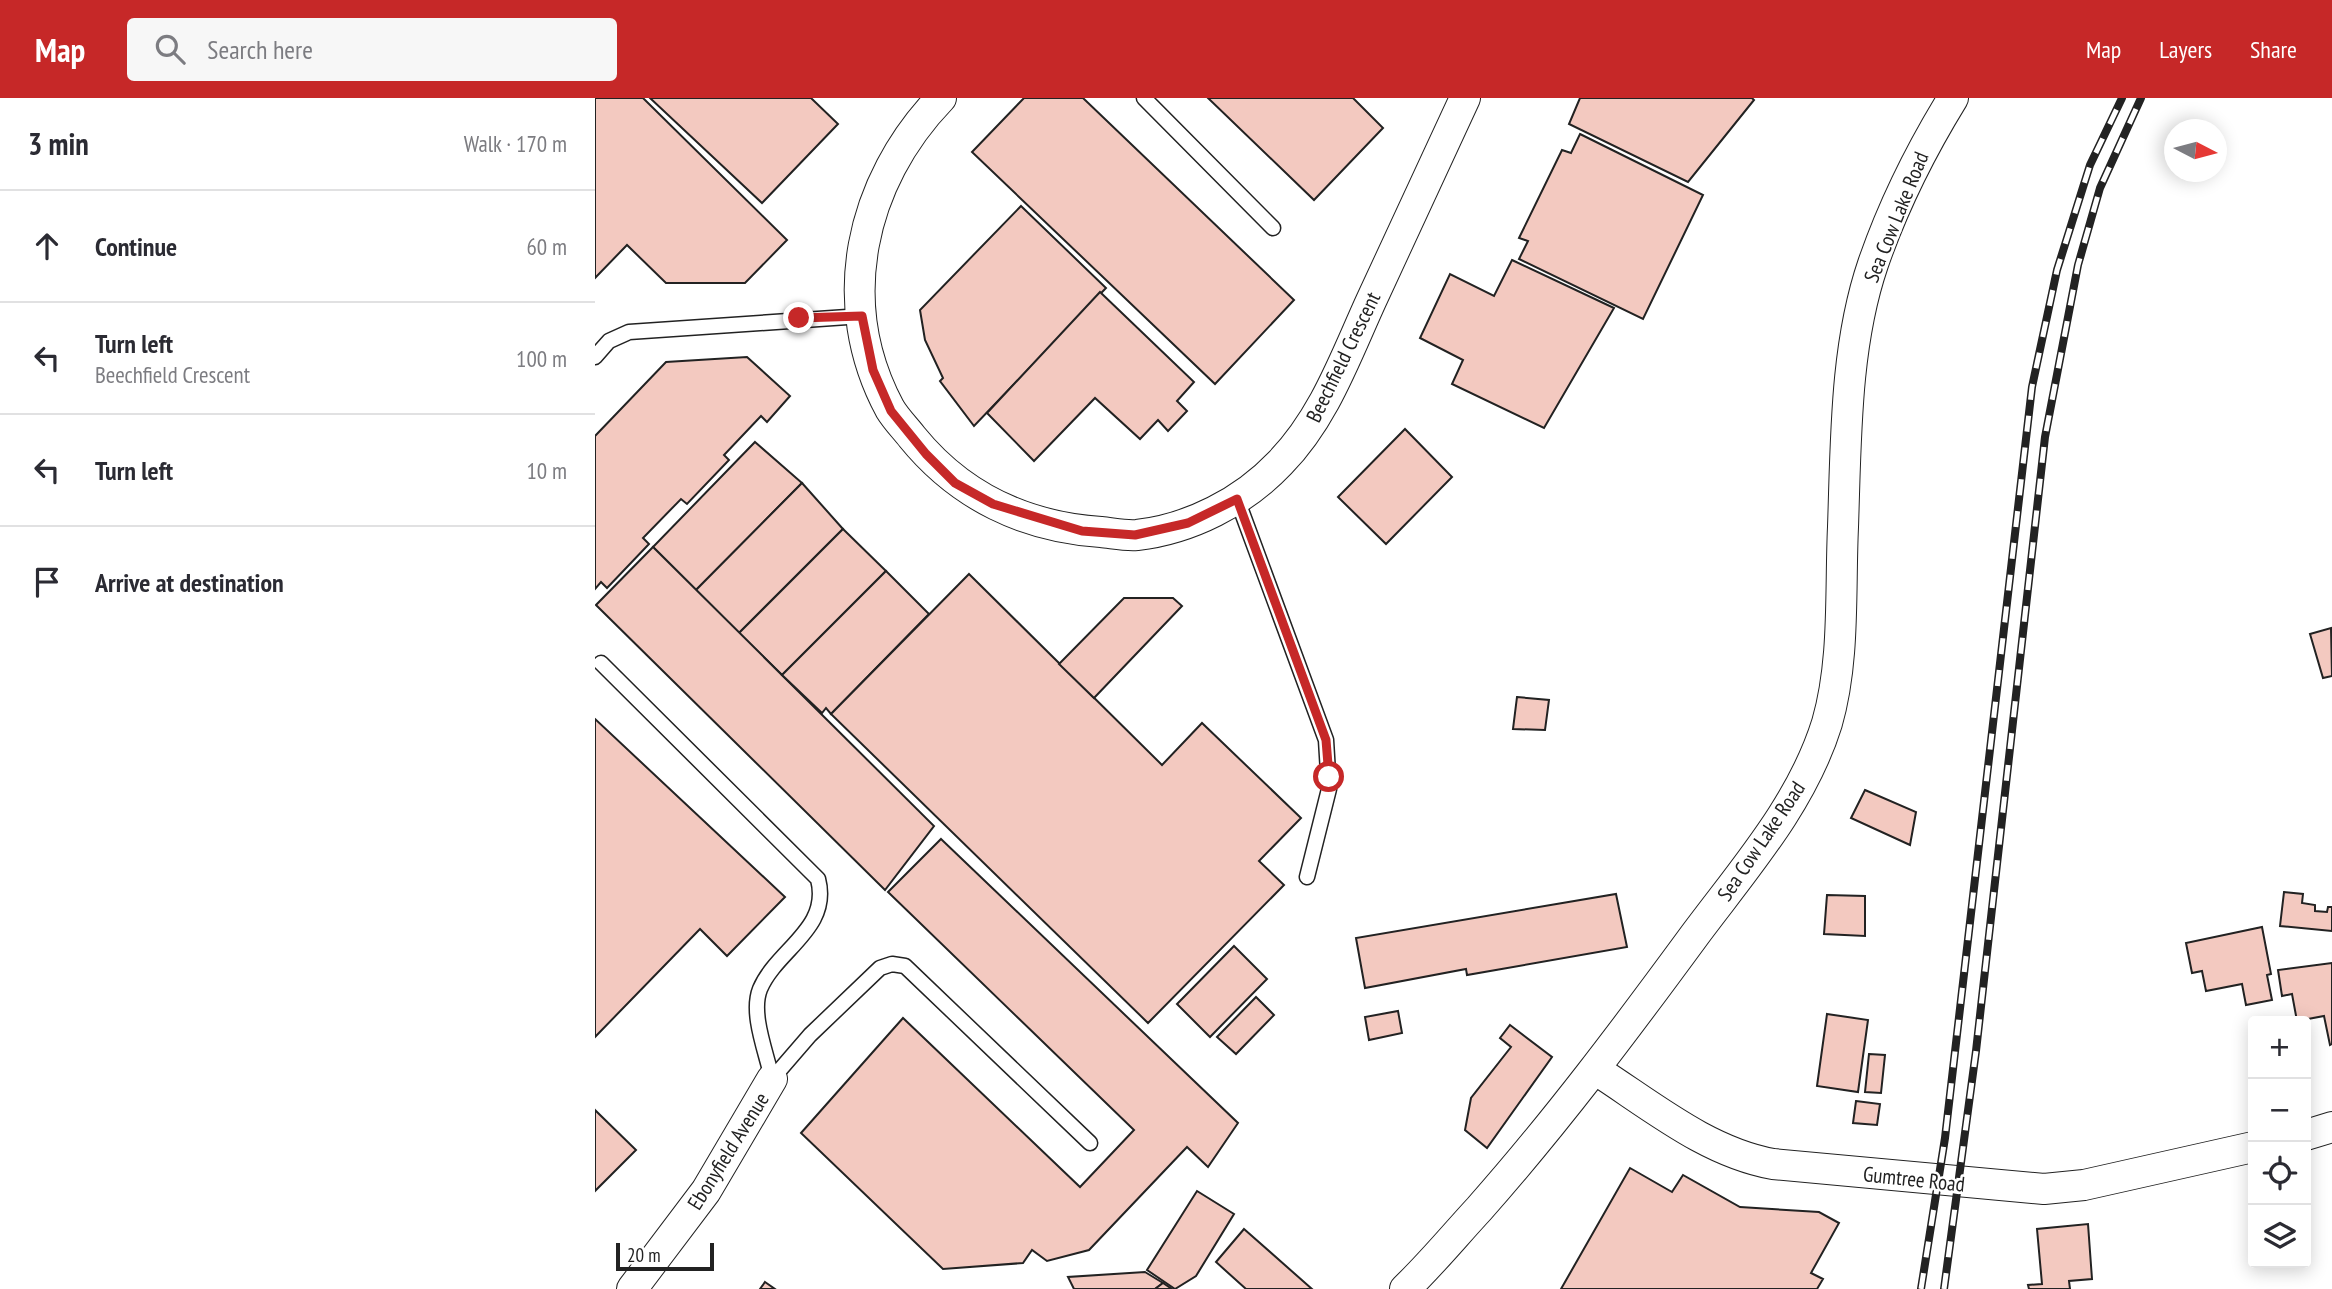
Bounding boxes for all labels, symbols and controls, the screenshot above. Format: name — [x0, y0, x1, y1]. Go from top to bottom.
search box — [127, 18, 617, 81]
text: Map — [35, 28, 85, 71]
icon: search — [151, 30, 189, 68]
text: Search here — [207, 33, 313, 66]
text: Map — [2086, 34, 2121, 65]
text: Layers — [2159, 34, 2212, 65]
text: Share — [2250, 34, 2297, 65]
north arrow — [2164, 119, 2227, 182]
text: 3 min — [28, 124, 89, 163]
text: Walk · 170 m — [464, 129, 567, 158]
street label: Sea Cow Lake Road — [1858, 148, 1934, 286]
icon: ahead — [28, 227, 66, 265]
text: Continue — [95, 230, 177, 263]
text: 60 m — [526, 232, 567, 261]
street label: Beechfield Crescent — [1300, 287, 1386, 427]
route end — [783, 302, 814, 333]
text: Turn left — [95, 327, 173, 360]
icon: left — [28, 339, 66, 377]
text: 100 m — [516, 344, 567, 373]
text: Beechfield Crescent — [95, 360, 250, 389]
icon: left — [28, 451, 66, 489]
text: Turn left — [95, 454, 173, 487]
text: 10 m — [526, 456, 567, 485]
icon: arrive — [28, 563, 66, 601]
text: Arrive at destination — [95, 566, 284, 599]
route start — [1313, 761, 1344, 792]
street label: Sea Cow Lake Road — [1711, 776, 1811, 906]
map controls — [2248, 1016, 2311, 1268]
button: + — [2248, 1016, 2311, 1079]
button: − — [2248, 1079, 2311, 1142]
street label: Ebonyfield Avenue — [681, 1087, 775, 1215]
button: locate — [2248, 1142, 2311, 1205]
street label: Gumtree Road — [1862, 1160, 1966, 1198]
button: layers — [2248, 1205, 2311, 1268]
scale bar — [616, 1240, 714, 1272]
text: 20 m — [627, 1243, 661, 1267]

